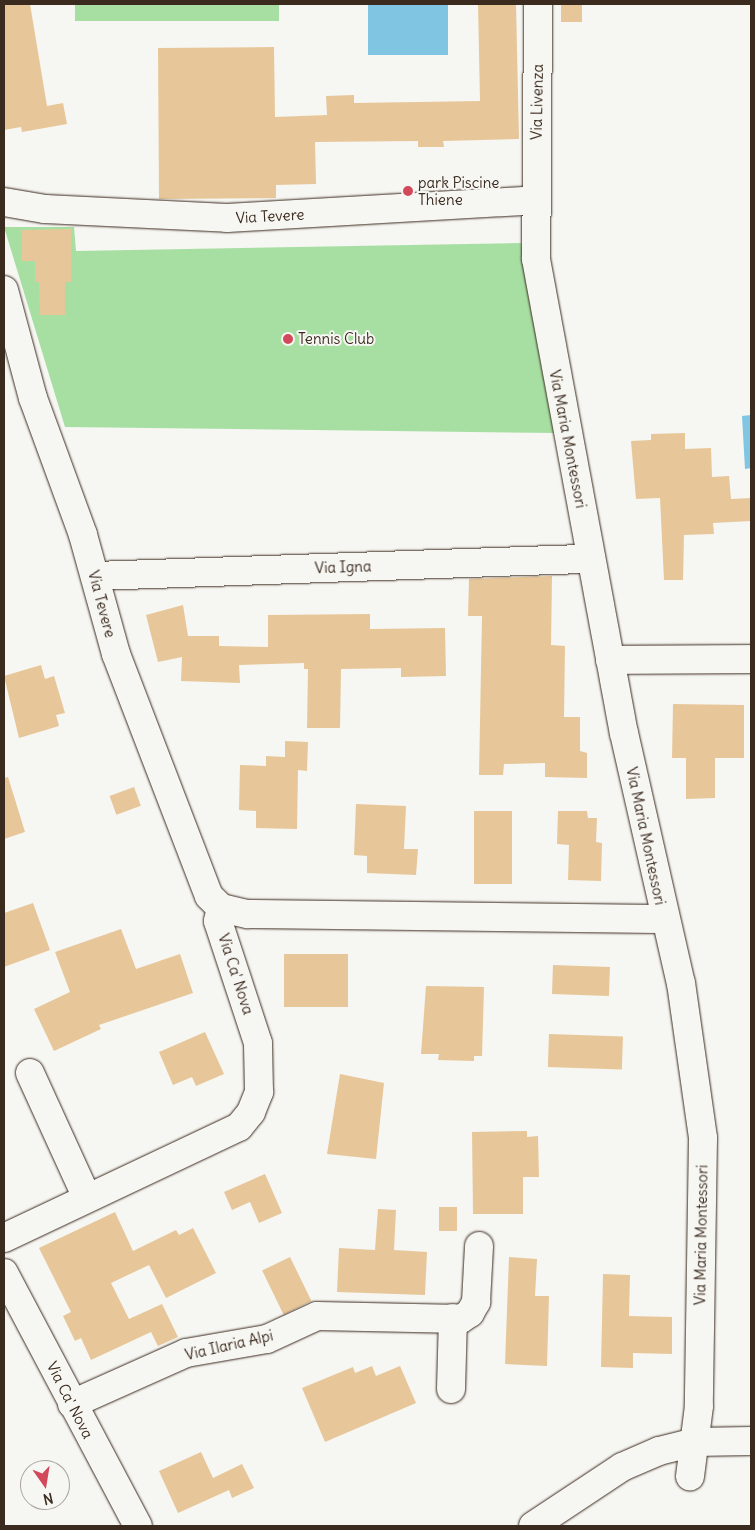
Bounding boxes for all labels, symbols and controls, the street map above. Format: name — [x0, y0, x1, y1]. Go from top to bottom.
street label: Via Livenza — [527, 64, 547, 140]
place label: park Piscine Thiene — [418, 173, 499, 208]
marker: park Piscine Thiene — [402, 185, 414, 197]
street label: Via Tevere — [235, 205, 305, 227]
place label: Tennis Club — [298, 330, 374, 348]
marker: Tennis Club — [282, 333, 294, 345]
street label: Via Maria Montessori — [546, 368, 590, 510]
street label: Via Igna — [314, 557, 372, 577]
street label: Via Tevere — [84, 568, 120, 640]
street label: Via Maria Montessori — [623, 765, 669, 907]
street label: Via Ca' Nova — [214, 931, 258, 1017]
street label: Via Maria Montessori — [691, 1165, 711, 1305]
street label: Via Ilaria Alpi — [183, 1326, 275, 1364]
street label: Via Ca' Nova — [43, 1358, 97, 1442]
north arrow — [20, 1460, 70, 1510]
text: N — [41, 1489, 55, 1509]

